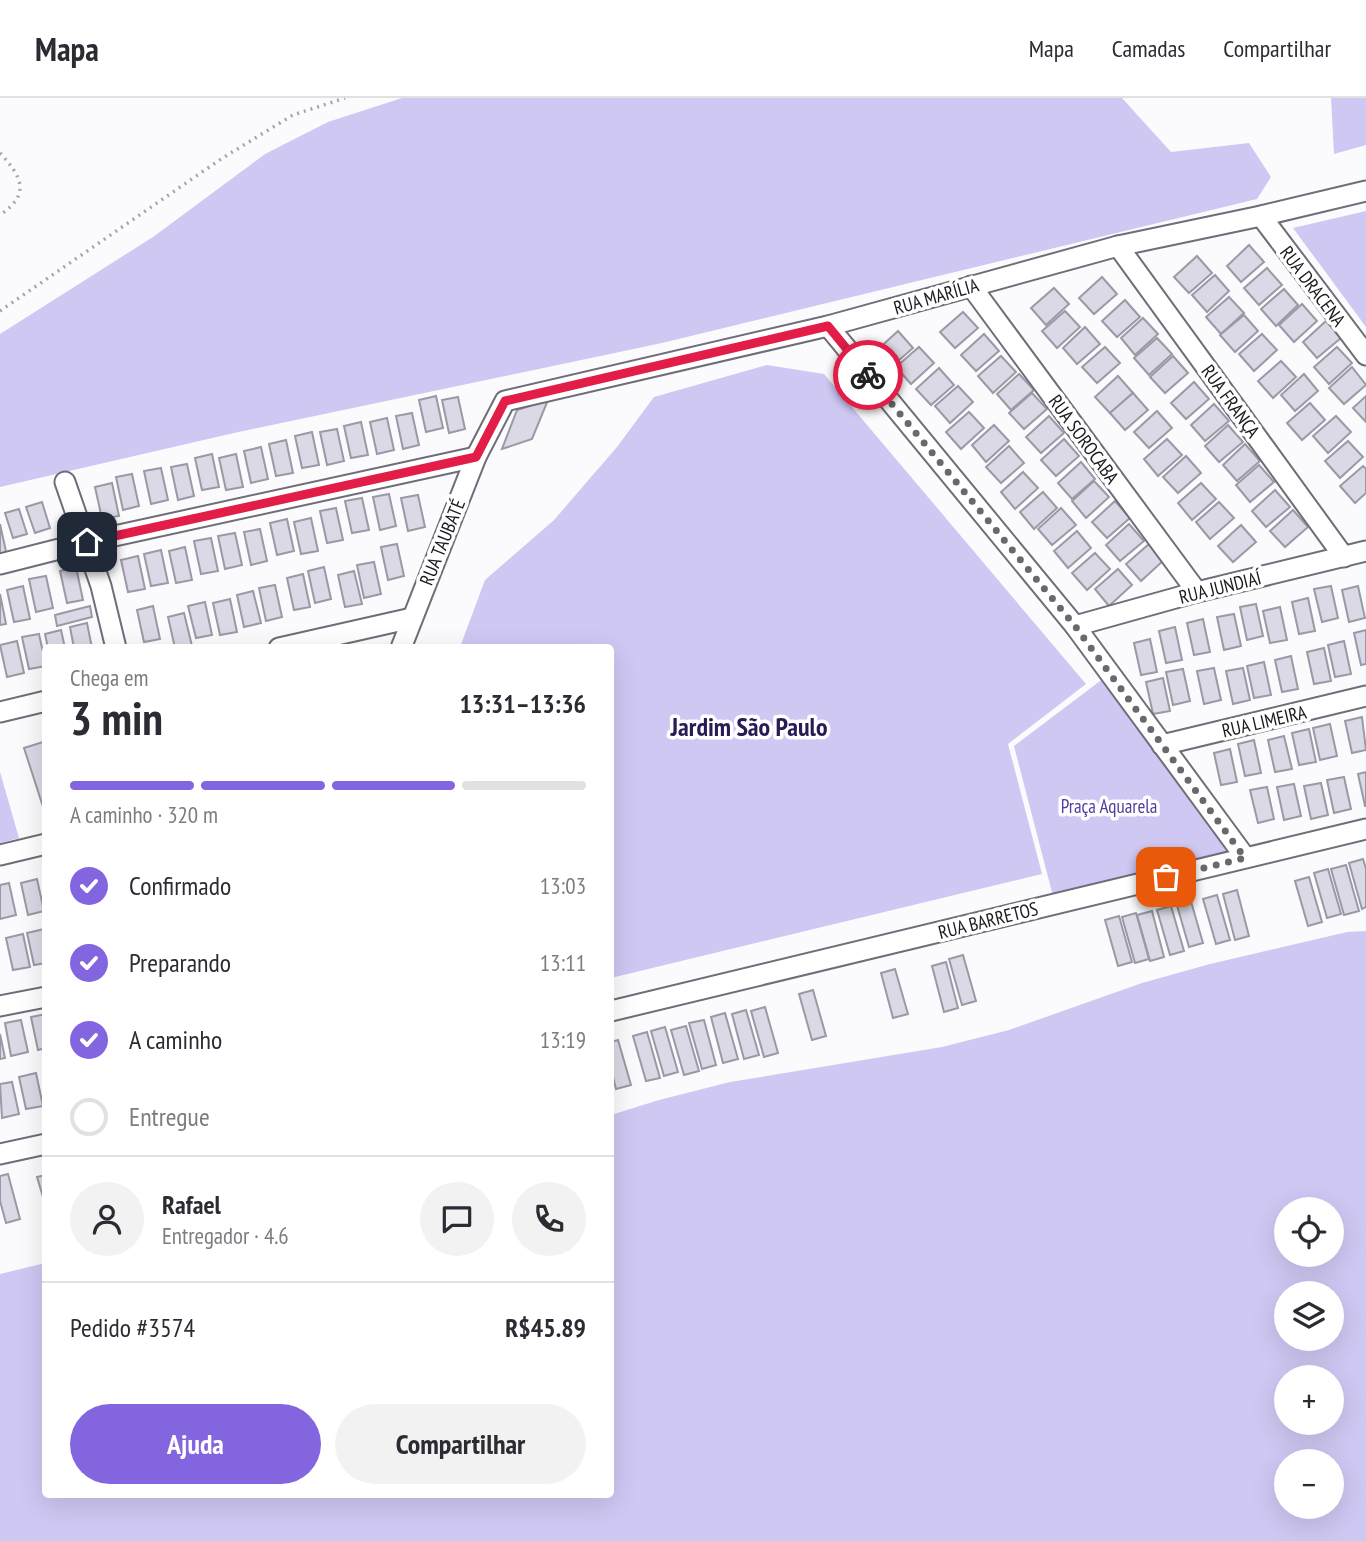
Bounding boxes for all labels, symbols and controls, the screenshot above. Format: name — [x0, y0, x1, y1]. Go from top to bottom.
text: Mapa — [35, 27, 99, 70]
text: Mapa — [1029, 33, 1074, 64]
text: Camadas — [1112, 33, 1185, 64]
text: Compartilhar — [1223, 33, 1331, 64]
street label: RUA DRACENA — [1275, 241, 1351, 331]
street label: RUA MARÍLIA — [891, 272, 981, 320]
courier — [833, 340, 903, 410]
icon: bike — [849, 356, 887, 394]
street label: RUA FRANÇA — [1196, 360, 1266, 442]
street label: RUA SOROCABA — [1044, 390, 1124, 488]
street label: RUA TAUBATÉ — [414, 495, 470, 589]
pin — [57, 512, 117, 572]
icon: home — [68, 523, 106, 561]
street label: RUA JUNDIAÍ — [1176, 565, 1264, 609]
text: Chega em — [70, 663, 148, 692]
text: 13:31–13:36 — [459, 687, 586, 720]
text: 3 min — [70, 688, 163, 748]
street label: RUA LIMEIRA — [1219, 700, 1309, 742]
district label: Jardim São Paulo — [670, 710, 827, 743]
park label: Praça Aquarela — [1061, 794, 1157, 818]
text: A caminho · 320 m — [70, 800, 218, 829]
pin — [1136, 847, 1196, 907]
icon: bag — [1147, 858, 1185, 896]
icon: check — [70, 867, 108, 905]
text: Confirmado — [129, 869, 231, 902]
text: 13:03 — [540, 871, 586, 900]
street label: RUA BARRETOS — [936, 896, 1040, 944]
icon: check — [70, 944, 108, 982]
text: Preparando — [129, 946, 231, 979]
text: 13:11 — [540, 948, 586, 977]
icon: check — [70, 1021, 108, 1059]
text: A caminho — [129, 1023, 222, 1056]
text: 13:19 — [540, 1025, 586, 1054]
text: Entregue — [129, 1100, 210, 1133]
button: person — [70, 1182, 144, 1256]
button: chat — [420, 1182, 494, 1256]
button: phone — [512, 1182, 586, 1256]
text: Rafael — [162, 1188, 221, 1221]
map controls — [1274, 1197, 1344, 1519]
button: locate — [1274, 1197, 1344, 1267]
text: Entregador · 4.6 — [162, 1221, 289, 1250]
button: layers — [1274, 1281, 1344, 1351]
text: Pedido #3574 — [70, 1311, 195, 1344]
text: R$45.89 — [505, 1311, 586, 1344]
button: + — [1274, 1365, 1344, 1435]
button: Ajuda — [70, 1404, 321, 1484]
button: Compartilhar — [335, 1404, 586, 1484]
button: − — [1274, 1449, 1344, 1519]

